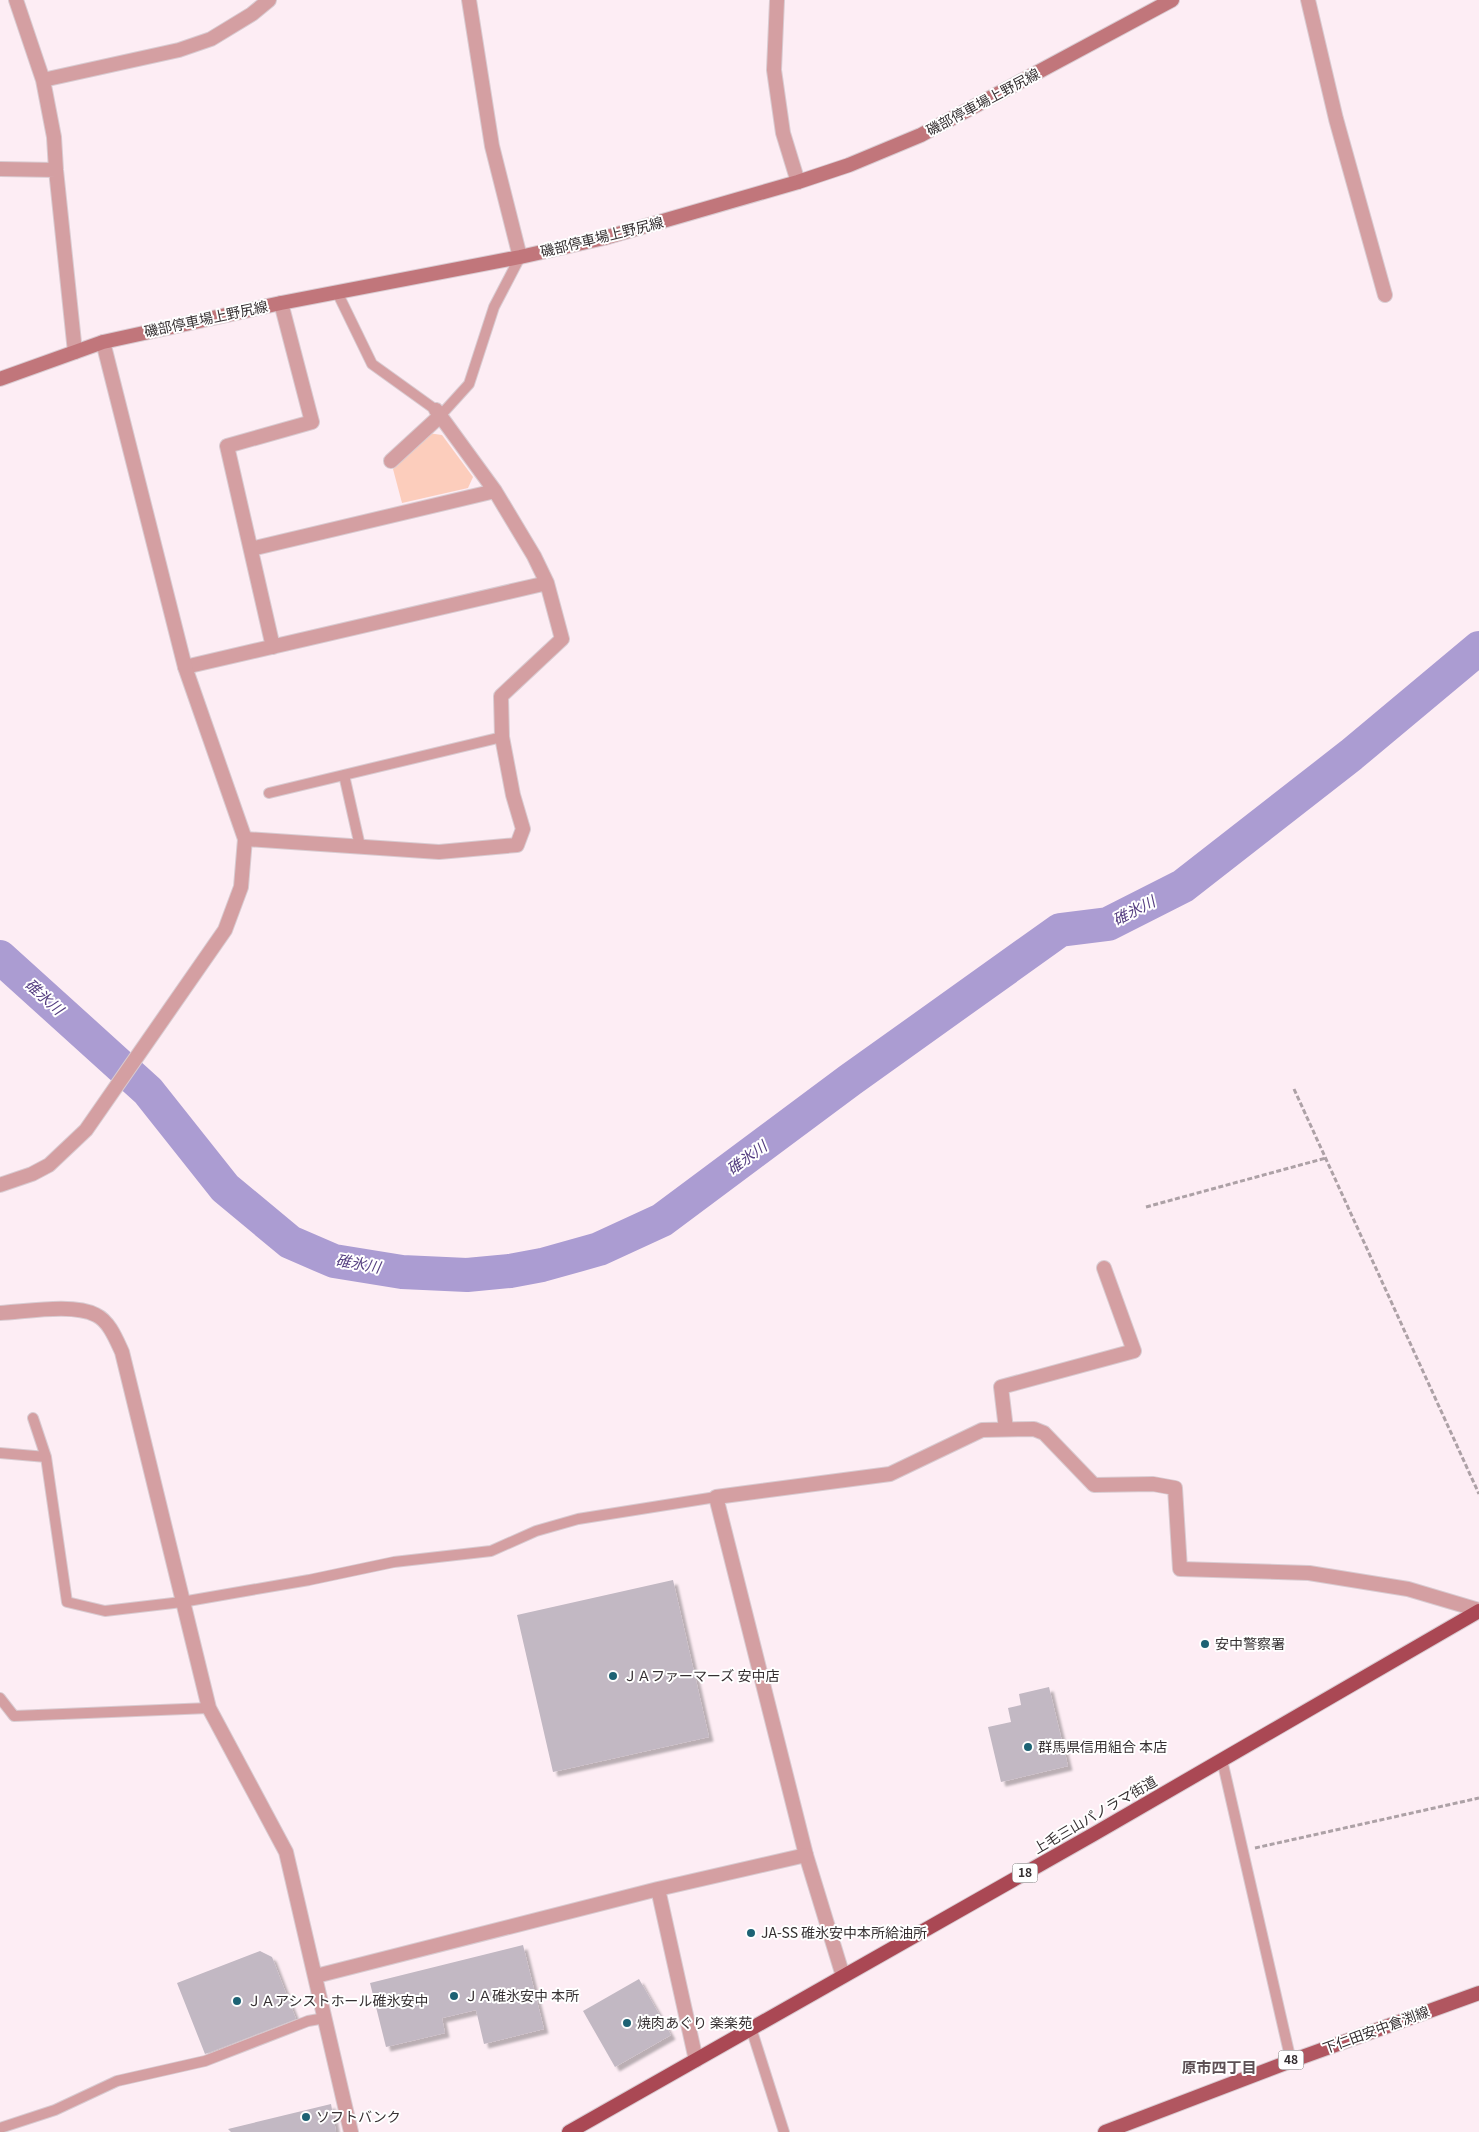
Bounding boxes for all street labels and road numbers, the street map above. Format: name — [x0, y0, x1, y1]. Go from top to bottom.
street label: 磯部停車場上野尻線 — [922, 63, 1043, 140]
street label: 磯部停車場上野尻線 — [538, 211, 665, 261]
street label: 磯部停車場上野尻線 — [142, 295, 269, 341]
street label: 上毛三山パノラマ街道 — [1029, 1770, 1160, 1858]
road number: 18 — [1012, 1864, 1038, 1882]
street label: 下仁田安中倉渕線 — [1320, 2001, 1432, 2058]
road number: 48 — [1278, 2050, 1304, 2070]

